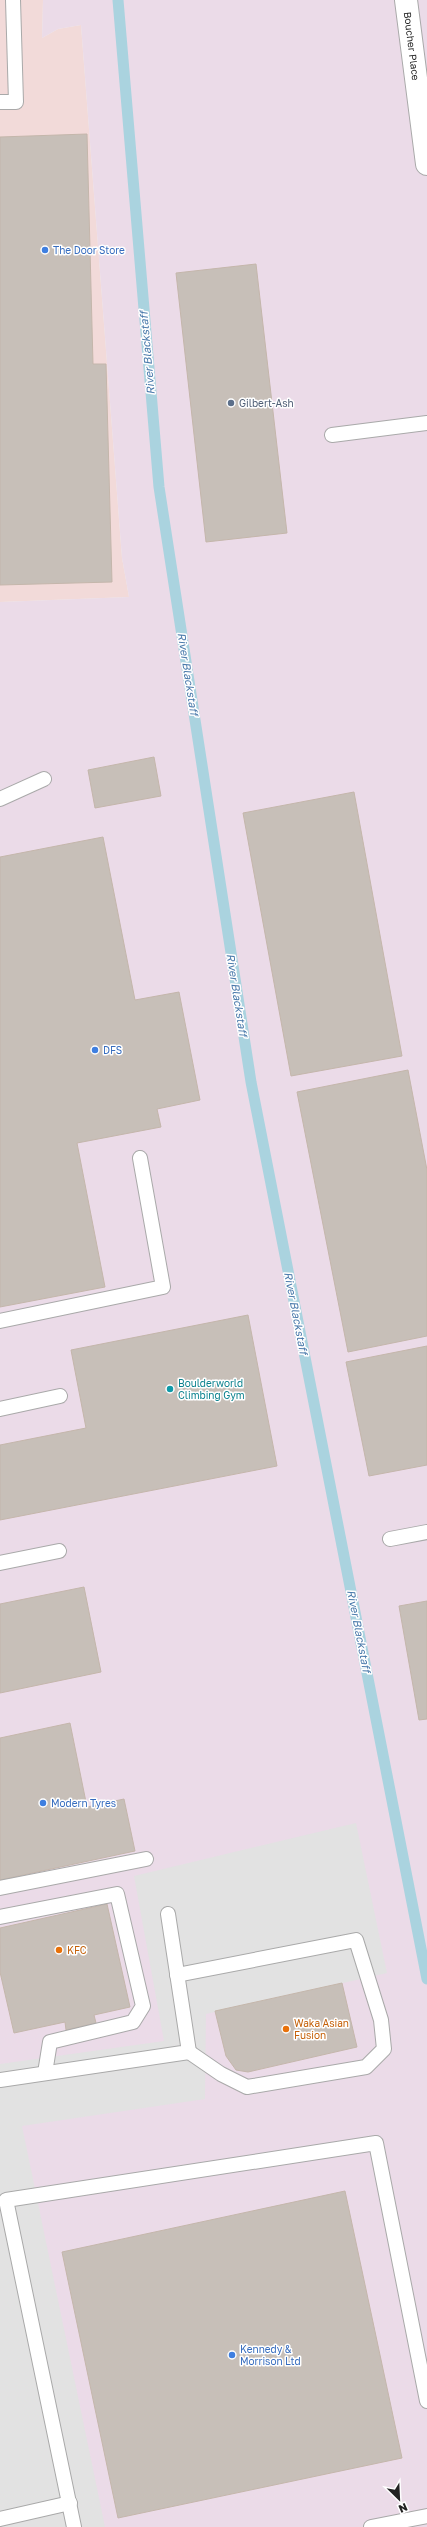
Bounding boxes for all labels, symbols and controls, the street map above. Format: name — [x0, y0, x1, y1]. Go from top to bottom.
street label: Boucher Place — [402, 11, 422, 81]
place label: The Door Store — [53, 244, 125, 256]
marker: The Door Store — [40, 245, 50, 255]
water label: River Blackstaff — [136, 309, 157, 395]
place label: Gilbert-Ash — [239, 397, 294, 409]
marker: Gilbert-Ash — [226, 398, 236, 408]
water label: River Blackstaff — [176, 632, 202, 718]
water label: River Blackstaff — [225, 953, 251, 1039]
place label: DFS — [103, 1044, 122, 1056]
marker: DFS — [90, 1045, 100, 1055]
water label: River Blackstaff — [282, 1271, 311, 1357]
place label: Boulderworld Climbing Gym — [178, 1377, 245, 1401]
marker: Boulderworld Climbing Gym — [165, 1384, 175, 1394]
water label: River Blackstaff — [345, 1589, 374, 1675]
place label: Modern Tyres — [51, 1797, 116, 1809]
marker: Modern Tyres — [38, 1798, 48, 1808]
place label: KFC — [67, 1944, 87, 1956]
marker: KFC — [54, 1945, 64, 1955]
place label: Waka Asian Fusion — [294, 2017, 349, 2041]
marker: Waka Asian Fusion — [281, 2024, 291, 2034]
place label: Kennedy & Morrison Ltd — [240, 2343, 301, 2367]
marker: Kennedy & Morrison Ltd — [227, 2350, 237, 2360]
north arrow — [379, 2479, 419, 2519]
text: N — [397, 2501, 410, 2516]

